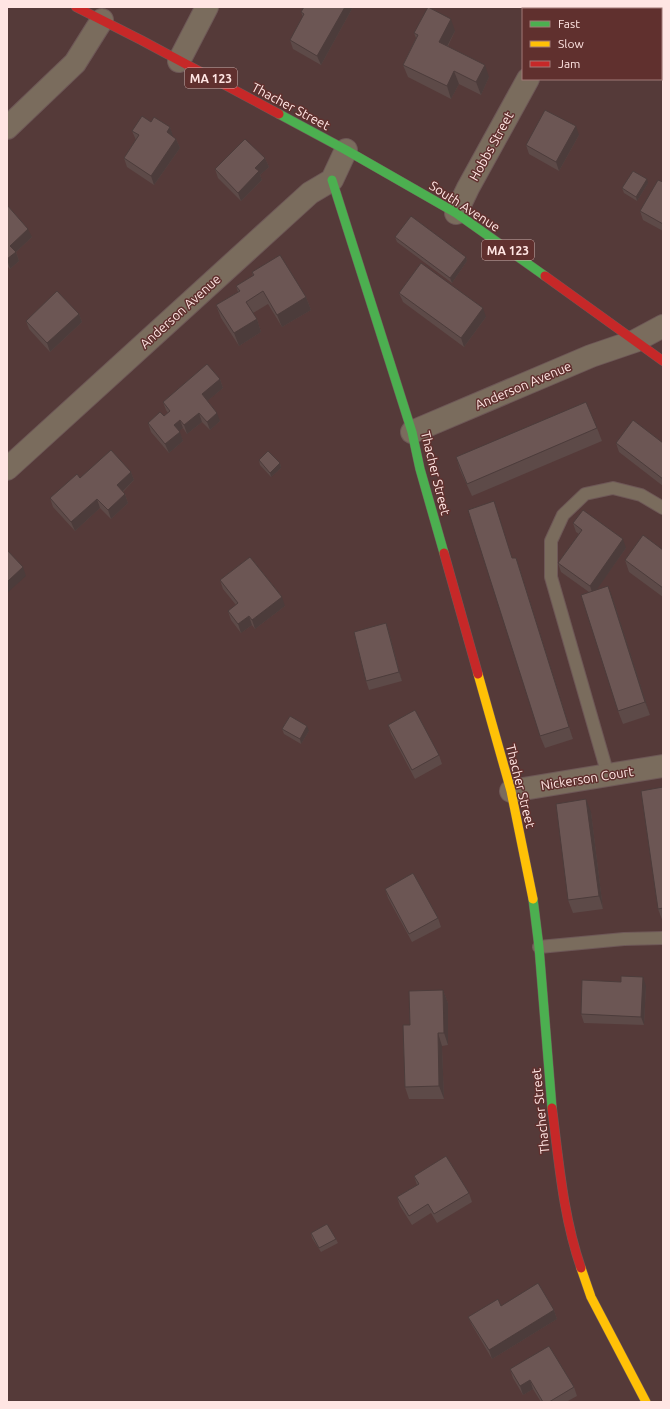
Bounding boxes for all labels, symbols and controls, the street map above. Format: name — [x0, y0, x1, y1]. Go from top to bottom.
legend — [522, 8, 662, 80]
text: Fast — [558, 17, 580, 30]
text: Slow — [558, 37, 584, 50]
text: Jam — [558, 57, 580, 70]
road number: MA 123 — [185, 68, 237, 88]
street label: Thacher Street — [250, 80, 332, 132]
street label: Hobbs Street — [466, 109, 516, 183]
street label: South Avenue — [427, 178, 503, 234]
road number: MA 123 — [482, 240, 534, 260]
street label: Anderson Avenue — [137, 271, 223, 351]
street label: Anderson Avenue — [473, 358, 573, 412]
street label: Thacher Street — [419, 429, 453, 517]
street label: Thacher Street — [504, 742, 538, 830]
street label: Nickerson Court — [540, 764, 634, 792]
street label: Thacher Street — [529, 1067, 551, 1155]

